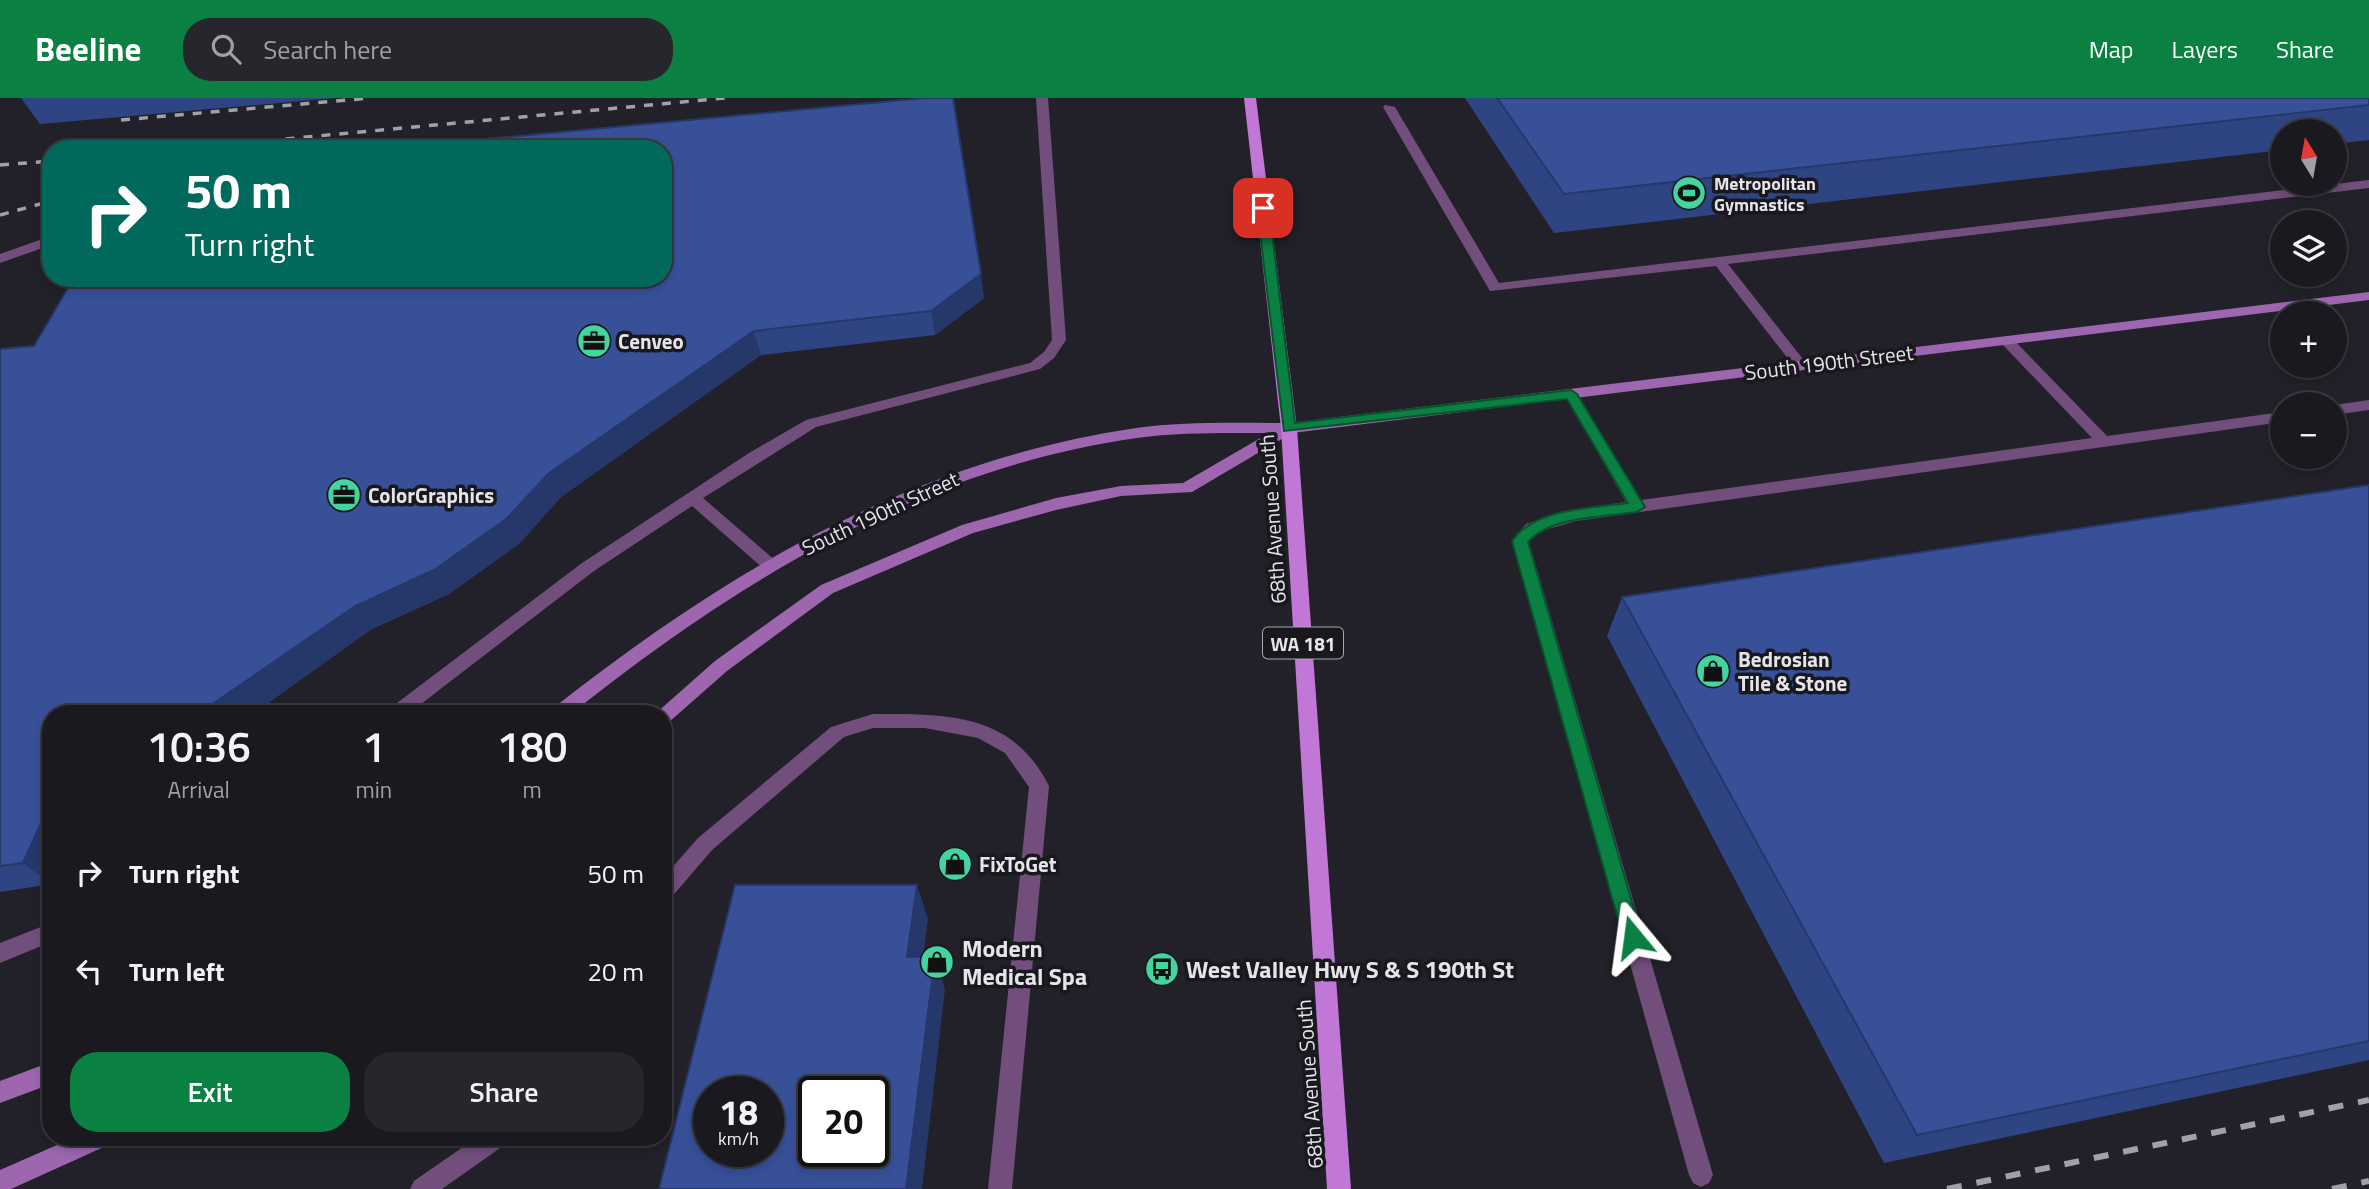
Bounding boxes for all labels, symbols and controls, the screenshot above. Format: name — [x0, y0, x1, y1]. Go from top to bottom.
search box — [183, 18, 673, 81]
text: Beeline — [35, 24, 141, 74]
icon: search — [207, 30, 245, 68]
text: Search here — [263, 30, 392, 69]
text: Map — [2089, 31, 2134, 67]
text: Layers — [2172, 31, 2238, 67]
text: Share — [2276, 31, 2334, 67]
north arrow — [2270, 119, 2347, 196]
map controls — [2270, 119, 2347, 469]
text: 50 m — [185, 152, 292, 227]
icon: right — [70, 168, 161, 259]
place label: Metropolitan Gymnastics — [1714, 170, 1816, 218]
sports icon: Metropolitan Gymnastics — [1670, 174, 1708, 212]
pin — [1233, 178, 1293, 238]
icon: arrive — [1244, 189, 1282, 227]
button: layers — [2270, 210, 2347, 287]
text: Turn right — [185, 220, 314, 268]
button: + — [2270, 301, 2347, 378]
office icon: Cenveo — [575, 322, 613, 360]
place label: Cenveo — [618, 325, 684, 357]
street label: South 190th Street — [1743, 336, 1916, 388]
button: − — [2270, 392, 2347, 469]
street label: 68th Avenue South — [1250, 433, 1294, 605]
street label: South 190th Street — [796, 462, 964, 563]
office icon: ColorGraphics — [325, 476, 363, 514]
place label: ColorGraphics — [368, 479, 494, 511]
road number: WA 181 — [1263, 628, 1343, 658]
place label: Bedrosian Tile & Stone — [1738, 643, 1847, 699]
shop icon: Bedrosian Tile & Stone — [1694, 652, 1732, 690]
text: 10:36 — [147, 714, 251, 778]
text: 1 — [362, 714, 386, 778]
text: 180 — [497, 714, 567, 778]
text: Arrival — [168, 772, 230, 807]
text: min — [355, 772, 392, 807]
text: m — [522, 772, 542, 807]
shop icon: FixToGet — [936, 845, 974, 883]
place label: FixToGet — [979, 848, 1057, 880]
icon: right — [70, 854, 108, 892]
text: Turn right — [129, 854, 240, 893]
text: 50 m — [587, 854, 644, 893]
position arrow — [1596, 900, 1670, 974]
place label: Modern Medical Spa — [962, 930, 1087, 994]
shop icon: Modern Medical Spa — [918, 943, 956, 981]
bus stop icon: West Valley Hwy S & S 190th St — [1143, 950, 1181, 988]
place label: West Valley Hwy S & S 190th St — [1186, 951, 1514, 987]
icon: left — [70, 952, 108, 990]
text: Turn left — [129, 952, 224, 991]
text: 20 m — [587, 952, 644, 991]
street label: 68th Avenue South — [1287, 998, 1331, 1170]
button: Exit — [70, 1052, 350, 1132]
button: Share — [364, 1052, 644, 1132]
speed limit sign: 20 — [798, 1076, 889, 1167]
text: 18 — [719, 1085, 758, 1139]
text: km/h — [718, 1125, 759, 1152]

